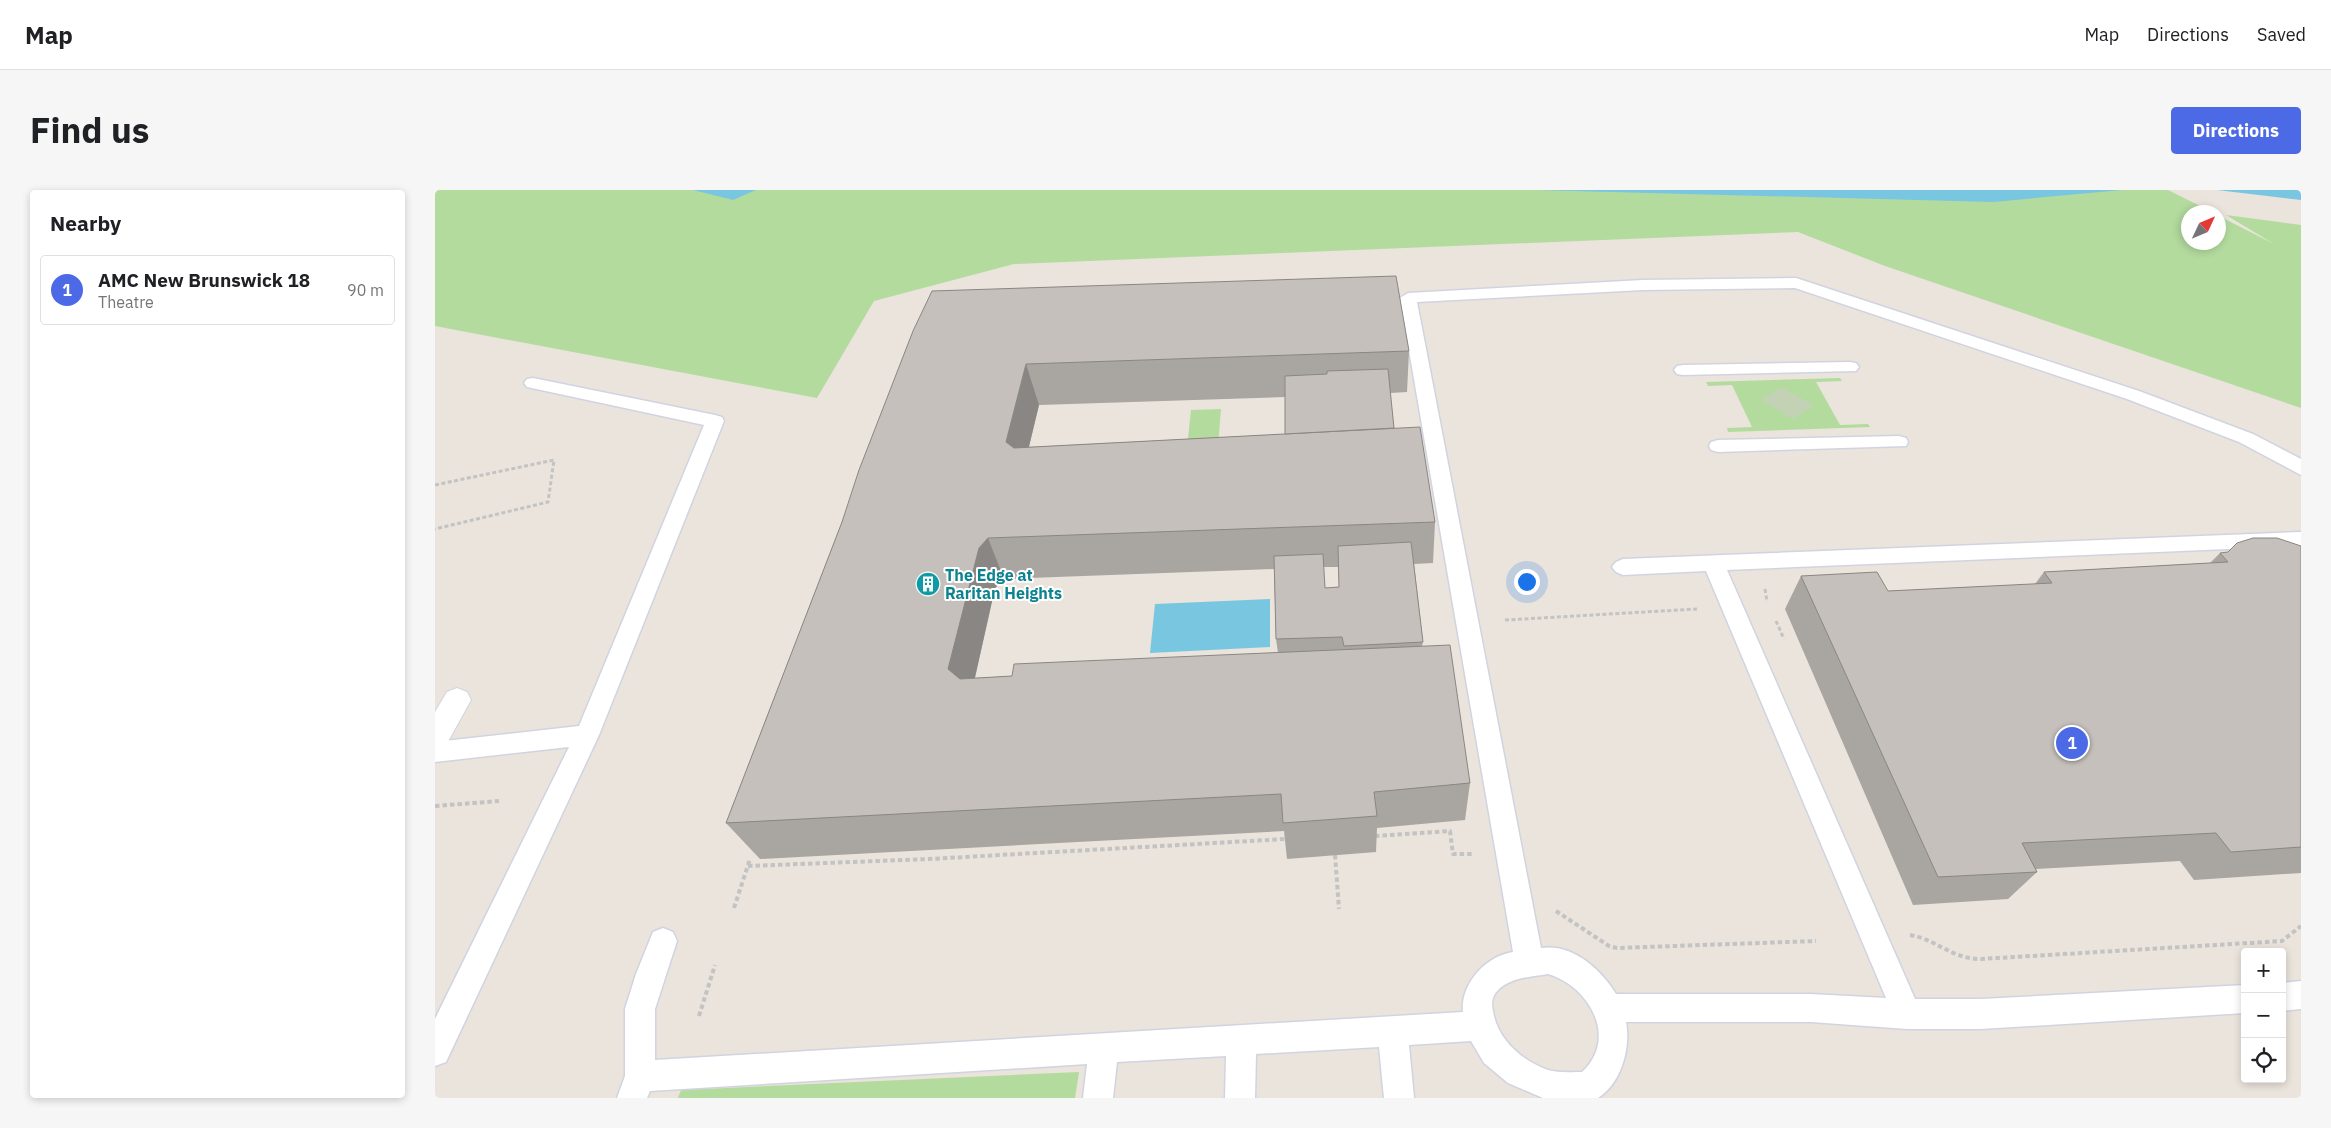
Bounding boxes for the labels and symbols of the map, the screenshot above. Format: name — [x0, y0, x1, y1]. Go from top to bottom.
north arrow — [2181, 205, 2226, 250]
place label: The Edge at Raritan Heights — [945, 565, 1062, 603]
your location — [1514, 569, 1540, 595]
building icon: The Edge at Raritan Heights — [915, 571, 941, 597]
pin: 1 — [2056, 724, 2088, 762]

